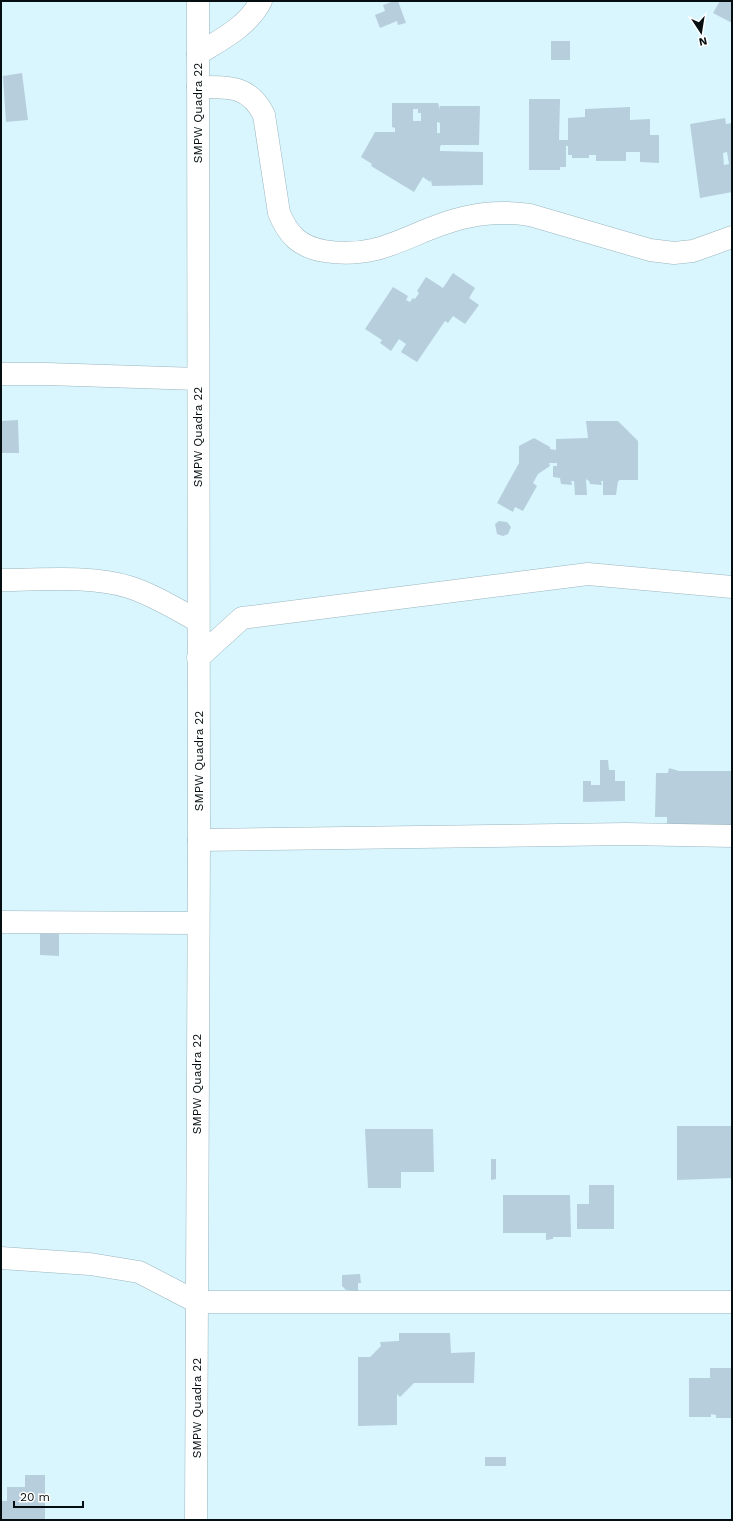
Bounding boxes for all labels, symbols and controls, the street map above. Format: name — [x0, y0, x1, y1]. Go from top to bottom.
north arrow — [681, 12, 721, 52]
text: N — [698, 34, 708, 48]
street label: SMPW Quadra 22 — [191, 63, 205, 163]
street label: SMPW Quadra 22 — [191, 387, 205, 487]
street label: SMPW Quadra 22 — [192, 711, 206, 811]
street label: SMPW Quadra 22 — [190, 1034, 204, 1134]
street label: SMPW Quadra 22 — [190, 1358, 204, 1458]
scale bar — [14, 1483, 83, 1509]
text: 20 m — [20, 1490, 50, 1504]

